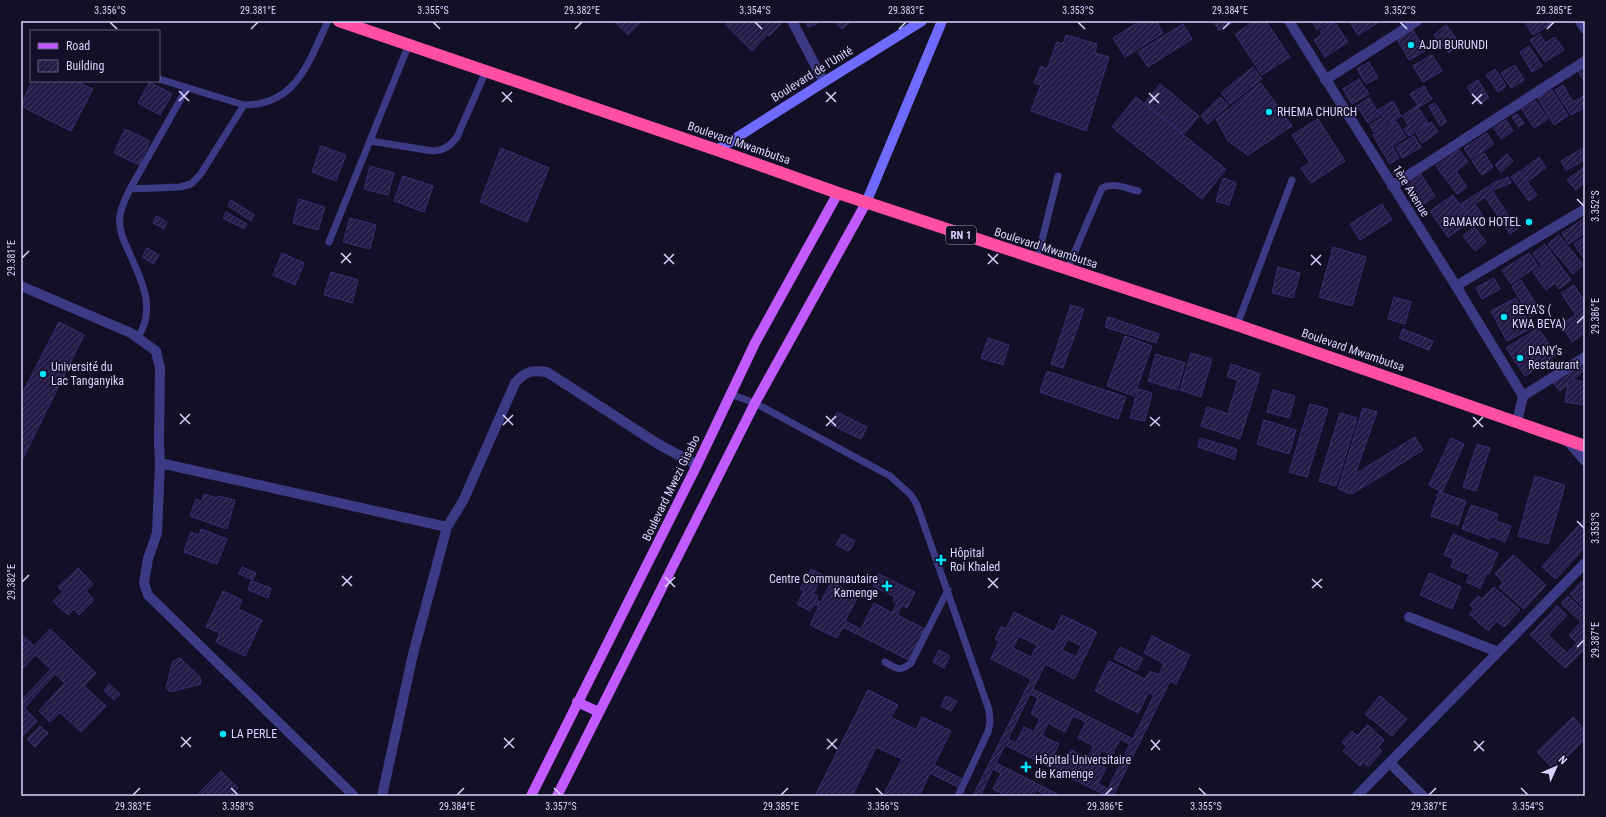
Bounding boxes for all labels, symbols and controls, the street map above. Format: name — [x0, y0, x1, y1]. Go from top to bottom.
text: 3.356°S — [94, 5, 126, 16]
text: 29.381°E — [240, 5, 276, 16]
text: 3.355°S — [417, 5, 449, 16]
text: 29.382°E — [564, 5, 600, 16]
text: 3.354°S — [739, 5, 771, 16]
text: 29.383°E — [888, 5, 924, 16]
text: 3.353°S — [1062, 5, 1094, 16]
text: 29.384°E — [1212, 5, 1248, 16]
text: 3.352°S — [1384, 5, 1416, 16]
text: 29.385°E — [1536, 5, 1572, 16]
legend — [30, 30, 160, 82]
place label: AJDI BURUNDI — [1419, 38, 1488, 52]
text: Road — [66, 39, 90, 53]
marker: AJDI BURUNDI — [1406, 40, 1416, 50]
street label: Boulevard de l'Unité — [769, 43, 856, 105]
text: Building — [66, 59, 104, 73]
place label: RHEMA CHURCH — [1277, 105, 1357, 119]
marker: RHEMA CHURCH — [1264, 107, 1274, 117]
street label: Boulevard Mwambutsa — [686, 119, 793, 167]
street label: 1ère Avenue — [1390, 163, 1433, 220]
text: 3.352°S — [1590, 190, 1601, 222]
place label: BAMAKO HOTEL — [1443, 215, 1521, 229]
marker: BAMAKO HOTEL — [1524, 217, 1534, 227]
street label: Boulevard Mwambutsa — [993, 225, 1100, 271]
road number: RN 1 — [946, 226, 976, 244]
text: 29.381°E — [6, 240, 17, 276]
text: 29.386°E — [1590, 298, 1601, 334]
place label: BEYA'S ( KWA BEYA) — [1512, 303, 1566, 331]
marker: BEYA'S ( KWA BEYA) — [1499, 312, 1509, 322]
street label: Boulevard Mwambutsa — [1300, 326, 1407, 374]
place label: DANY's Restaurant — [1528, 344, 1580, 372]
marker: DANY's Restaurant — [1515, 353, 1525, 363]
place label: Université du Lac Tanganyika — [51, 360, 124, 388]
marker: Université du Lac Tanganyika — [38, 369, 48, 379]
street label: Boulevard Mwezi Gisabo — [639, 433, 703, 543]
text: 3.353°S — [1590, 512, 1601, 544]
place label: Hôpital Roi Khaled — [950, 546, 1000, 574]
marker: Hôpital Roi Khaled — [935, 554, 947, 566]
text: 29.382°E — [6, 564, 17, 600]
place label: Centre Communautaire Kamenge — [769, 572, 878, 600]
marker: Centre Communautaire Kamenge — [881, 580, 893, 592]
text: 29.387°E — [1590, 622, 1601, 658]
place label: LA PERLE — [231, 727, 277, 741]
marker: LA PERLE — [218, 729, 228, 739]
north arrow — [1536, 747, 1576, 787]
place label: Hôpital Universitaire de Kamenge — [1035, 753, 1131, 781]
text: N — [1556, 753, 1570, 767]
marker: Hôpital Universitaire de Kamenge — [1020, 761, 1032, 773]
text: 29.383°E — [115, 801, 151, 812]
text: 3.358°S — [222, 801, 254, 812]
text: 29.384°E — [439, 801, 475, 812]
text: 3.357°S — [545, 801, 577, 812]
text: 29.385°E — [763, 801, 799, 812]
text: 3.356°S — [867, 801, 899, 812]
text: 29.386°E — [1087, 801, 1123, 812]
text: 3.355°S — [1190, 801, 1222, 812]
text: 29.387°E — [1411, 801, 1447, 812]
text: 3.354°S — [1512, 801, 1544, 812]

